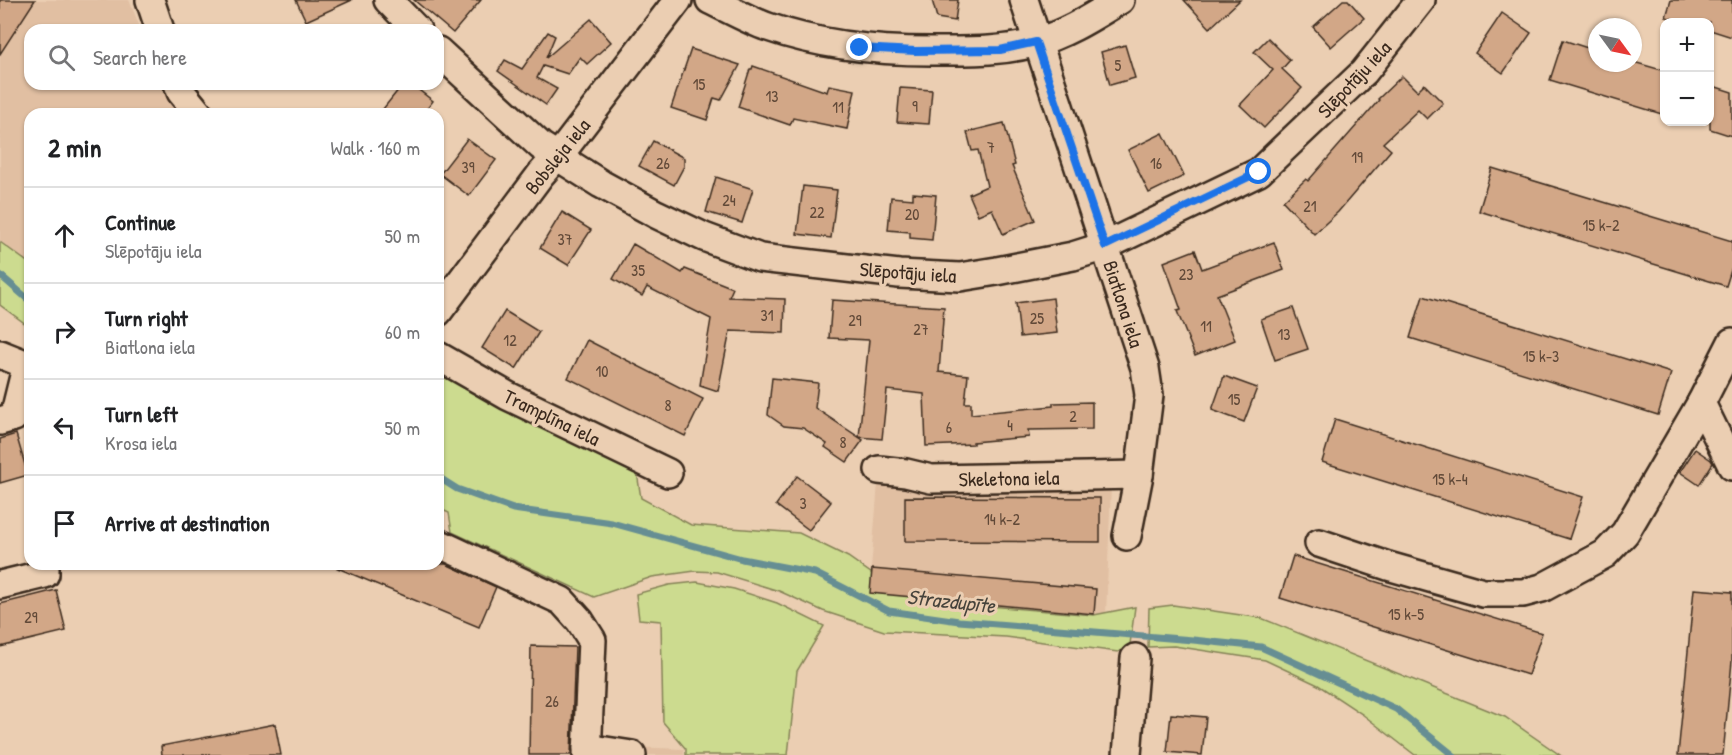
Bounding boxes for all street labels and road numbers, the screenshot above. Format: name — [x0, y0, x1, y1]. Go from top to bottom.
street label: Slēpotāju iela — [1311, 34, 1397, 124]
street label: Bobsleja iela — [518, 112, 596, 200]
street label: Slēpotāju iela — [859, 255, 957, 289]
street label: Biatlona iela — [1097, 257, 1151, 351]
street label: Tramplīna iela — [499, 382, 605, 452]
street label: Skeletona iela — [958, 464, 1060, 492]

